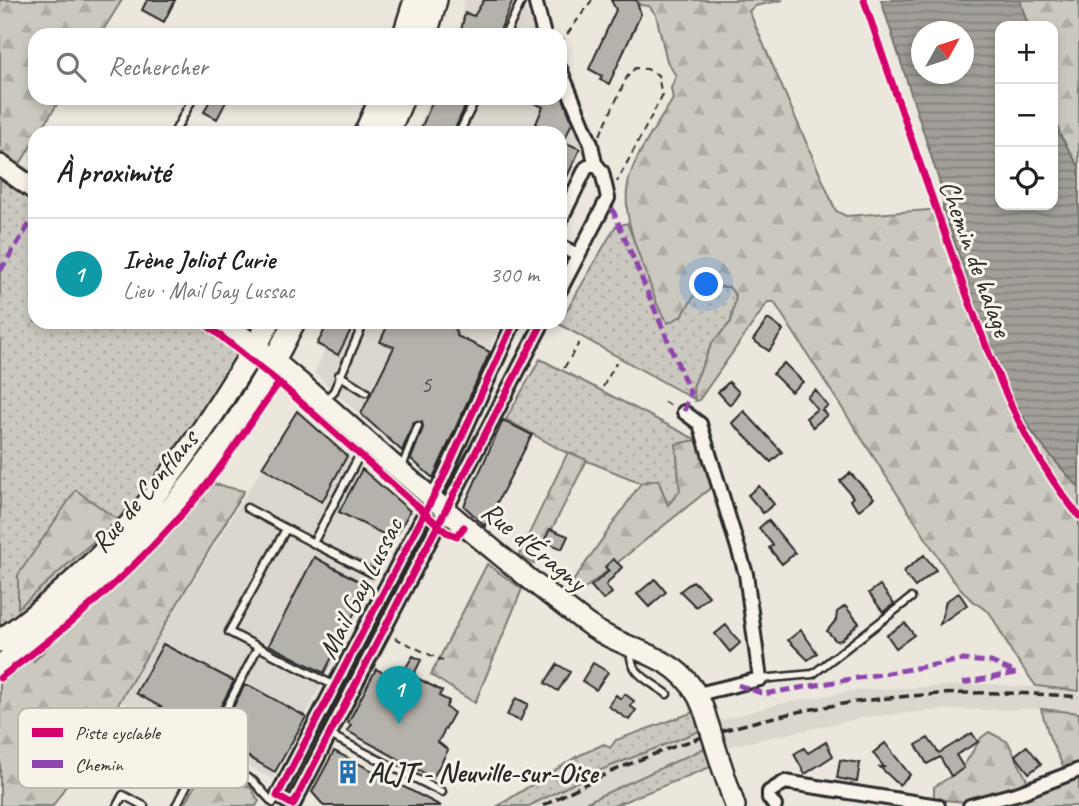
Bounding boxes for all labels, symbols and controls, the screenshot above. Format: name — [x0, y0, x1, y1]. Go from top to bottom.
north arrow — [911, 21, 974, 84]
map controls — [995, 21, 1058, 210]
button: + — [995, 21, 1058, 84]
search box — [28, 28, 567, 105]
icon: search — [52, 48, 90, 86]
text: Rechercher — [108, 50, 208, 83]
button: − — [995, 84, 1058, 147]
button: locate — [995, 147, 1058, 210]
text: À proximité — [56, 153, 170, 191]
street label: Chemin de halage — [932, 175, 1021, 343]
text: Irène Joliot Curie — [123, 243, 275, 276]
text: 1 — [74, 260, 84, 289]
text: 300 m — [490, 260, 539, 289]
your location — [689, 267, 723, 301]
text: Lieu · Mail Gay Lussac — [123, 276, 295, 305]
house number: 5 — [421, 369, 433, 399]
street label: Rue de Conflans — [83, 421, 207, 559]
street label: Rue d'Éragny — [475, 493, 595, 600]
street label: Mail Gay Lussac — [310, 511, 411, 664]
pin: 1 — [376, 666, 422, 724]
legend — [18, 708, 248, 788]
text: Piste cyclable — [75, 721, 162, 745]
text: Chemin — [75, 753, 124, 777]
place label: ALJT - Neuville-sur-Oise — [368, 755, 600, 790]
building icon: ALJT - Neuville-sur-Oise — [334, 758, 362, 786]

